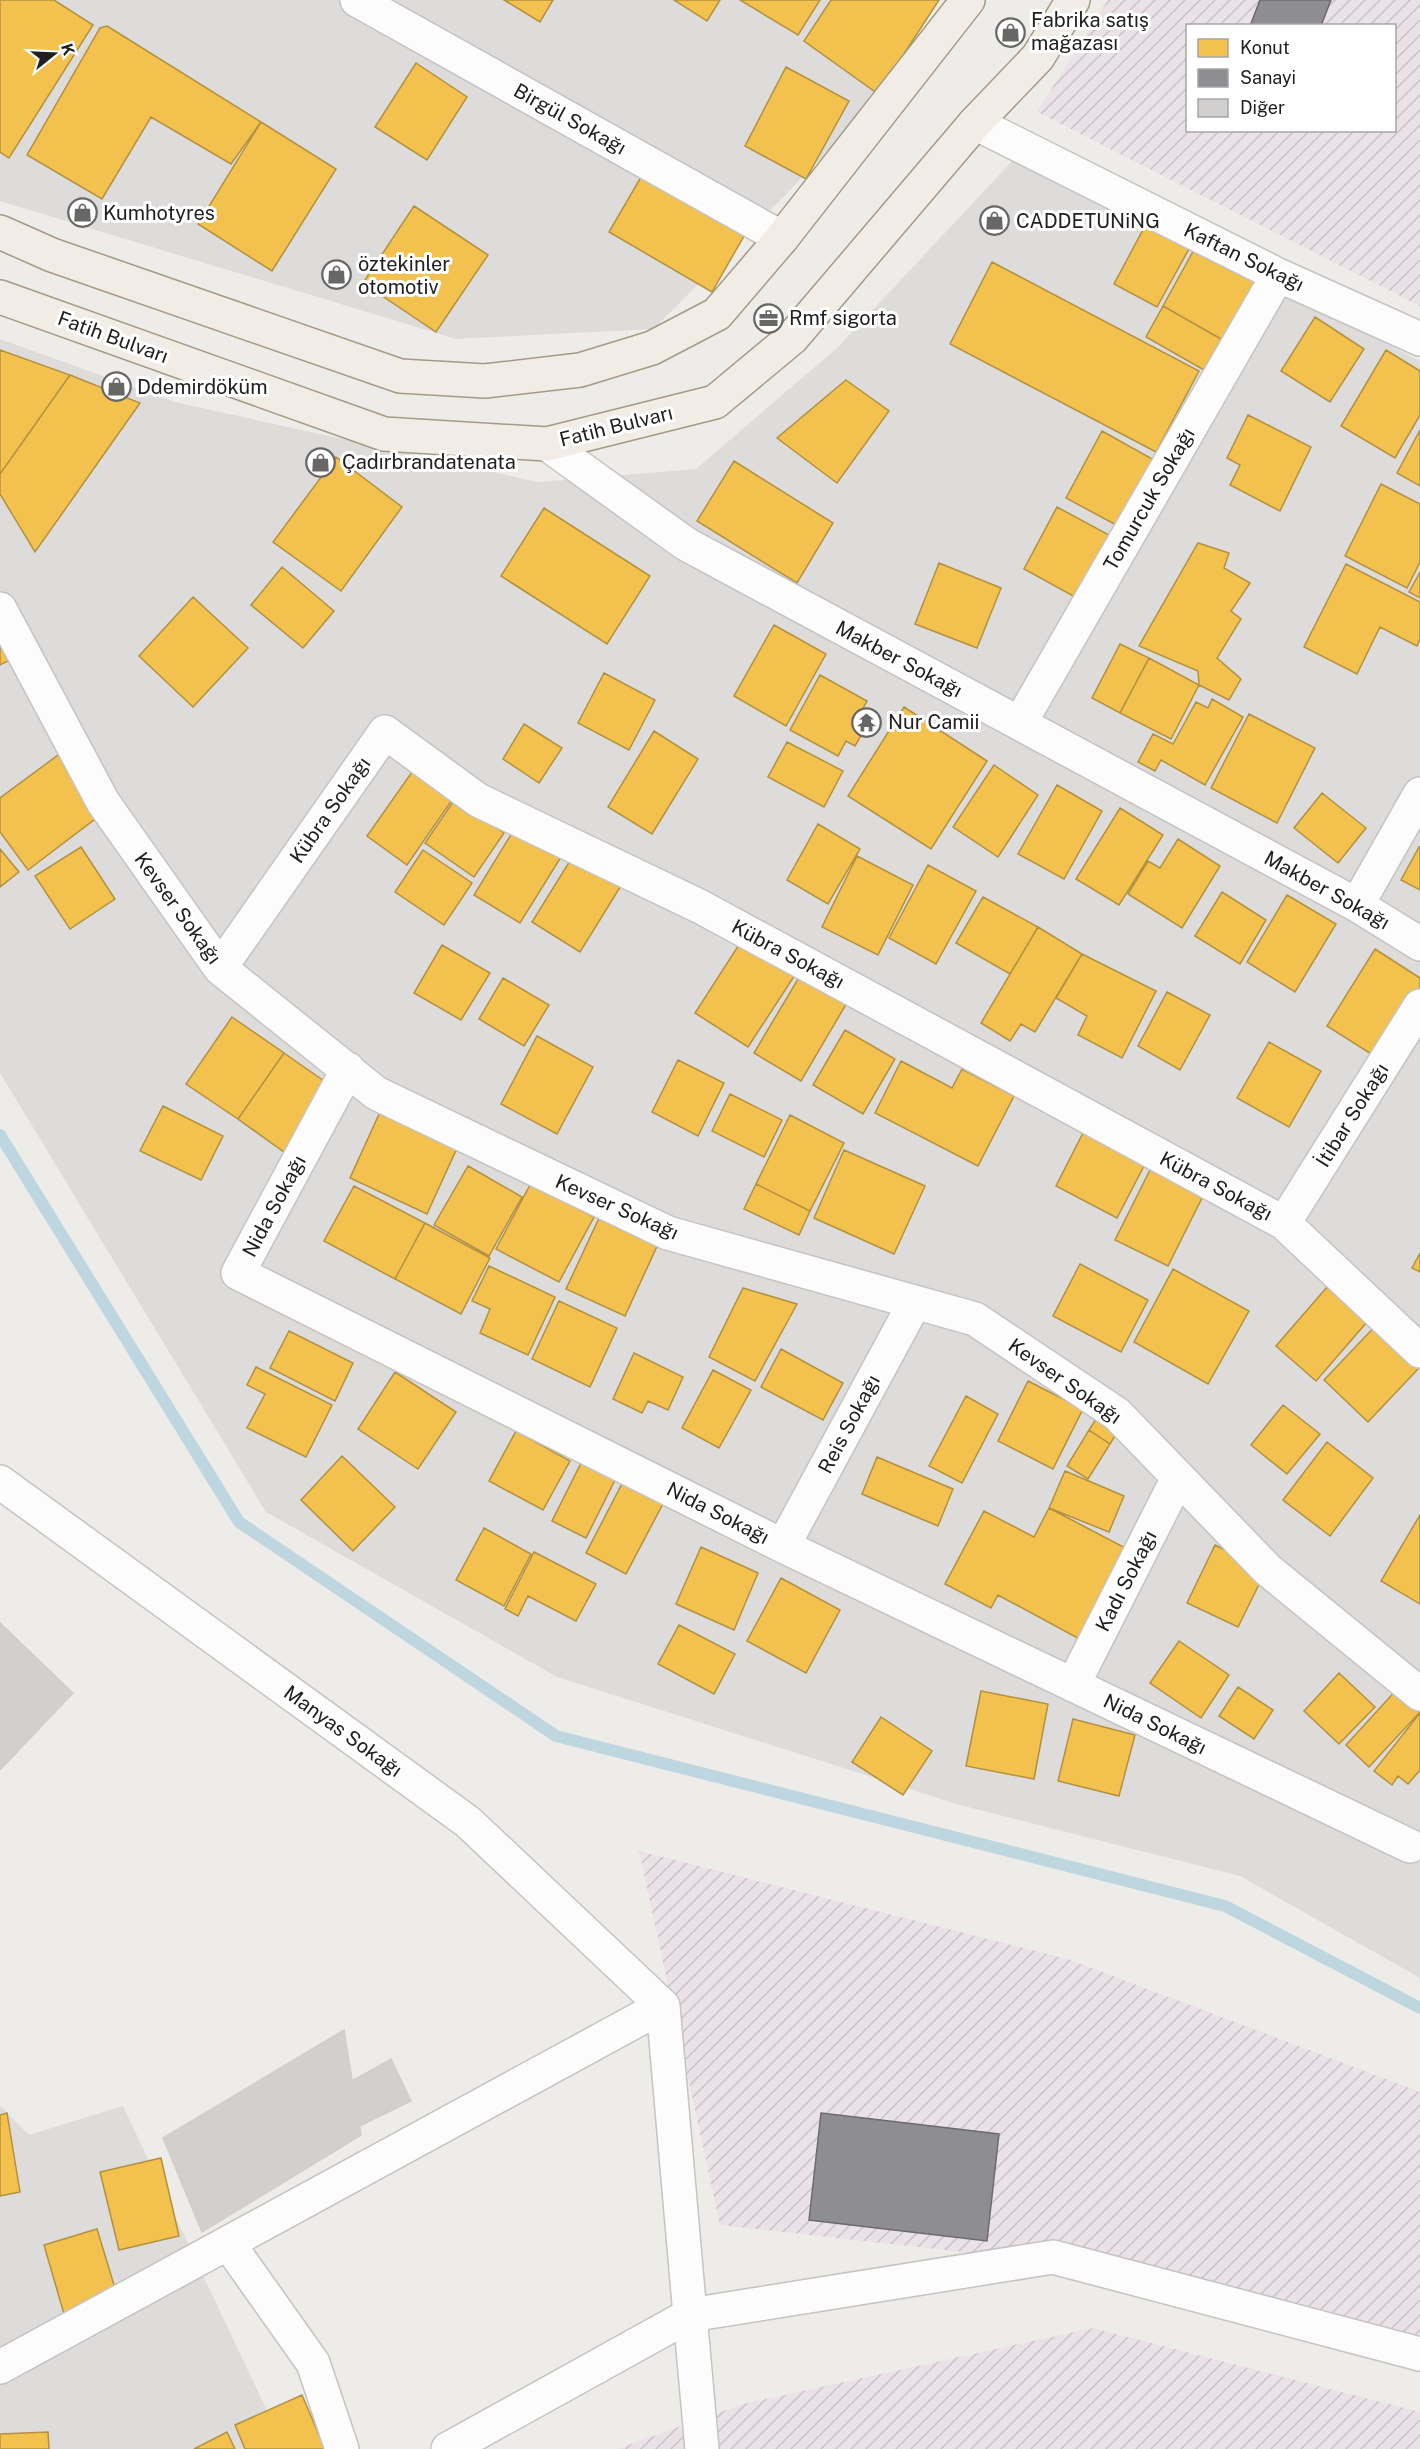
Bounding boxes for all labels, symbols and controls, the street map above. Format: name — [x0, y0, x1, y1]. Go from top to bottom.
place label: Fabrika satış mağazası — [1031, 8, 1149, 55]
shop icon: Fabrika satış mağazası — [994, 16, 1026, 48]
north arrow — [24, 24, 84, 84]
legend — [1186, 24, 1396, 132]
text: Konut — [1240, 37, 1290, 58]
text: K — [57, 41, 79, 58]
text: Sanayi — [1240, 67, 1296, 88]
street label: Birgül Sokağı — [510, 78, 630, 160]
text: Diğer — [1240, 97, 1285, 118]
shop icon: Kumhotyres — [66, 197, 98, 229]
place label: Kumhotyres — [103, 201, 215, 225]
shop icon: CADDETUNiNG — [979, 205, 1011, 237]
place label: CADDETUNiNG — [1016, 209, 1160, 233]
street label: Kaftan Sokağı — [1180, 218, 1308, 296]
place label: öztekinler otomotiv — [358, 252, 450, 299]
shop icon: öztekinler otomotiv — [321, 259, 353, 291]
office icon: Rmf sigorta — [752, 302, 784, 334]
street label: Fatih Bulvarı — [54, 306, 172, 368]
place label: Rmf sigorta — [789, 306, 897, 330]
shop icon: Ddemirdöküm — [100, 371, 132, 403]
place label: Ddemirdöküm — [137, 375, 267, 399]
street label: Fatih Bulvarı — [557, 400, 675, 452]
street label: Tomurcuk Sokağı — [1098, 423, 1200, 575]
shop icon: Çadırbrandatenata — [305, 446, 337, 478]
place label: Çadırbrandatenata — [342, 450, 516, 474]
street label: Makber Sokağı — [832, 616, 966, 702]
temple icon: Nur Camii — [851, 706, 883, 738]
place label: Nur Camii — [888, 710, 980, 734]
street label: Kübra Sokağı — [285, 752, 375, 868]
street label: Makber Sokağı — [1260, 846, 1394, 934]
street label: Kevser Sokağı — [129, 847, 227, 969]
street label: Kübra Sokağı — [728, 914, 848, 994]
street label: İtibar Sokağı — [1311, 1059, 1393, 1171]
street label: Kübra Sokağı — [1156, 1146, 1276, 1226]
street label: Nida Sokağı — [237, 1151, 311, 1261]
street label: Kevser Sokağı — [552, 1169, 682, 1245]
street label: Kevser Sokağı — [1004, 1333, 1126, 1429]
street label: Reis Sokağı — [813, 1371, 885, 1477]
street label: Nida Sokağı — [663, 1477, 773, 1549]
street label: Kadı Sokağı — [1090, 1526, 1162, 1636]
street label: Manyas Sokağı — [279, 1680, 407, 1782]
street label: Nida Sokağı — [1099, 1689, 1211, 1759]

